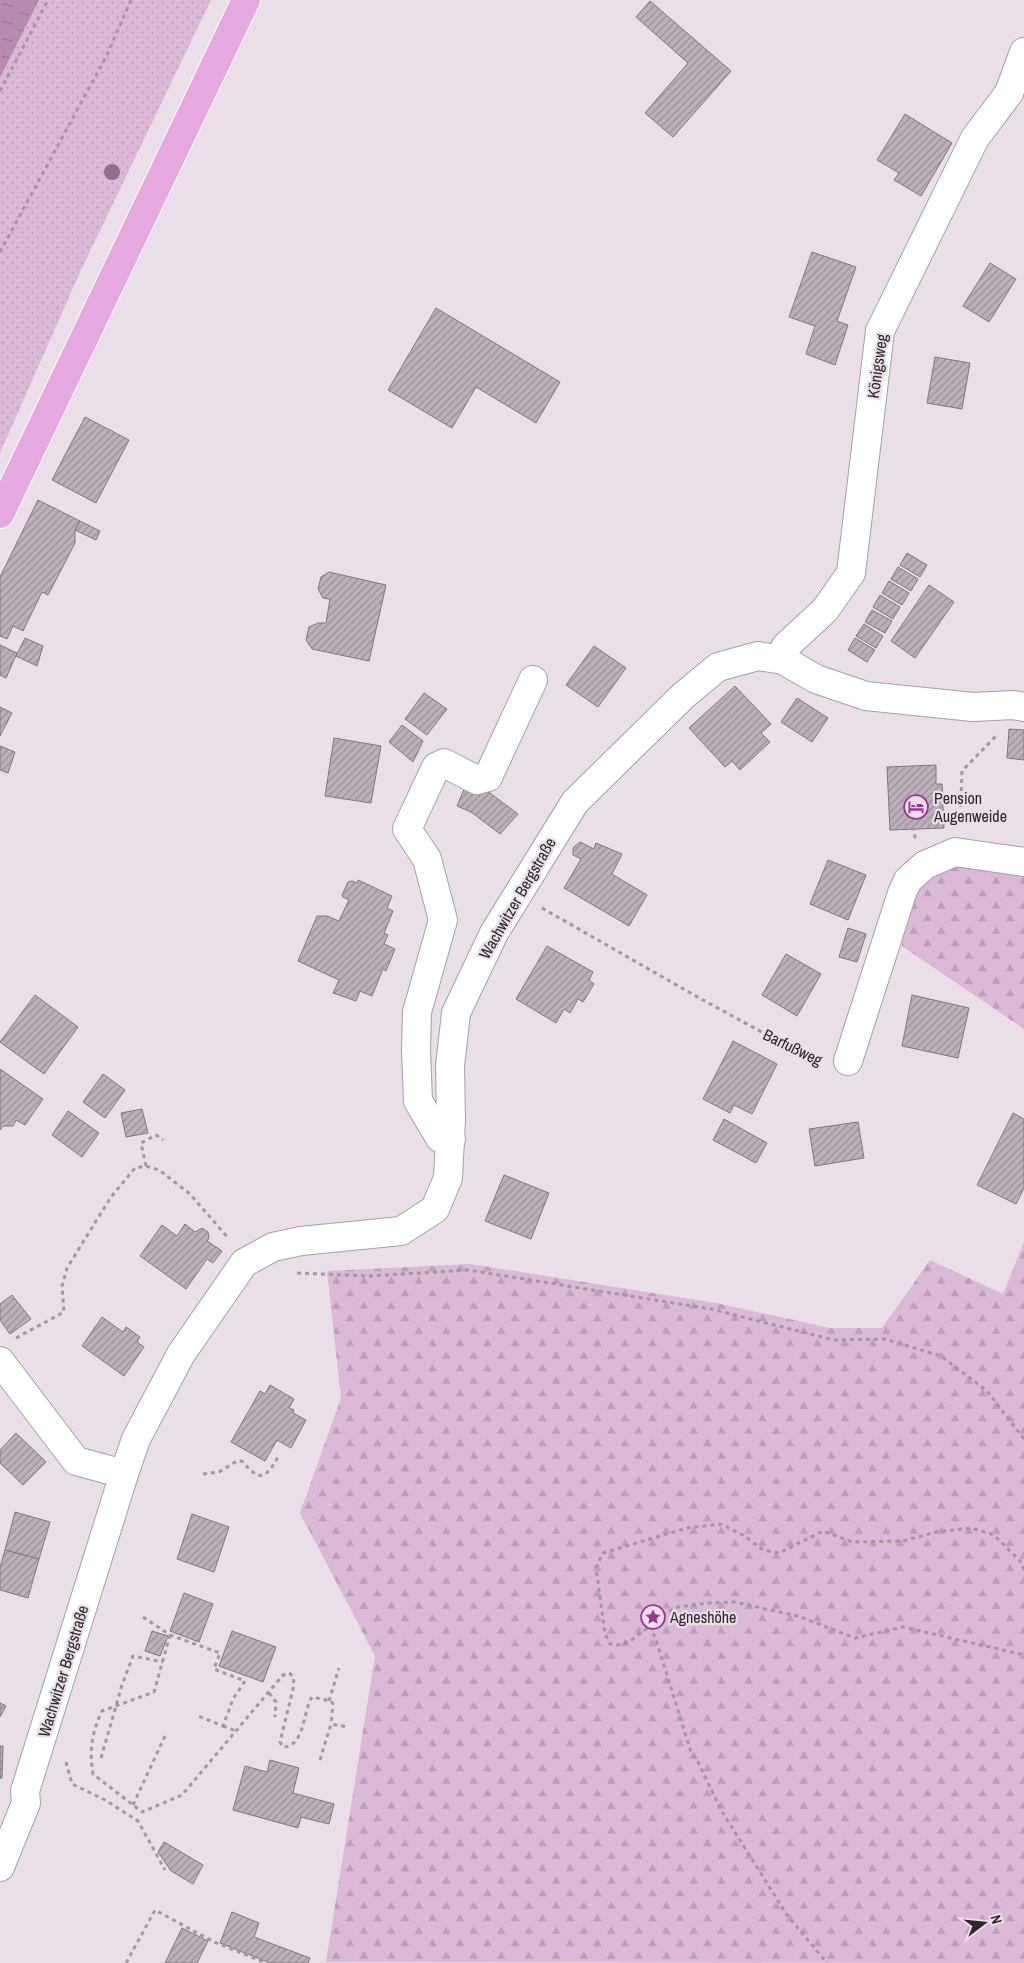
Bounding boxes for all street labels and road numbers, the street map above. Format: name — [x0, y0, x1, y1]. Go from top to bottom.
street label: Königsweg — [862, 332, 893, 400]
street label: Wachwitzer Bergstraße — [473, 833, 561, 963]
street label: Barfußweg — [760, 1023, 827, 1071]
street label: Wachwitzer Bergstraße — [33, 1602, 93, 1740]

